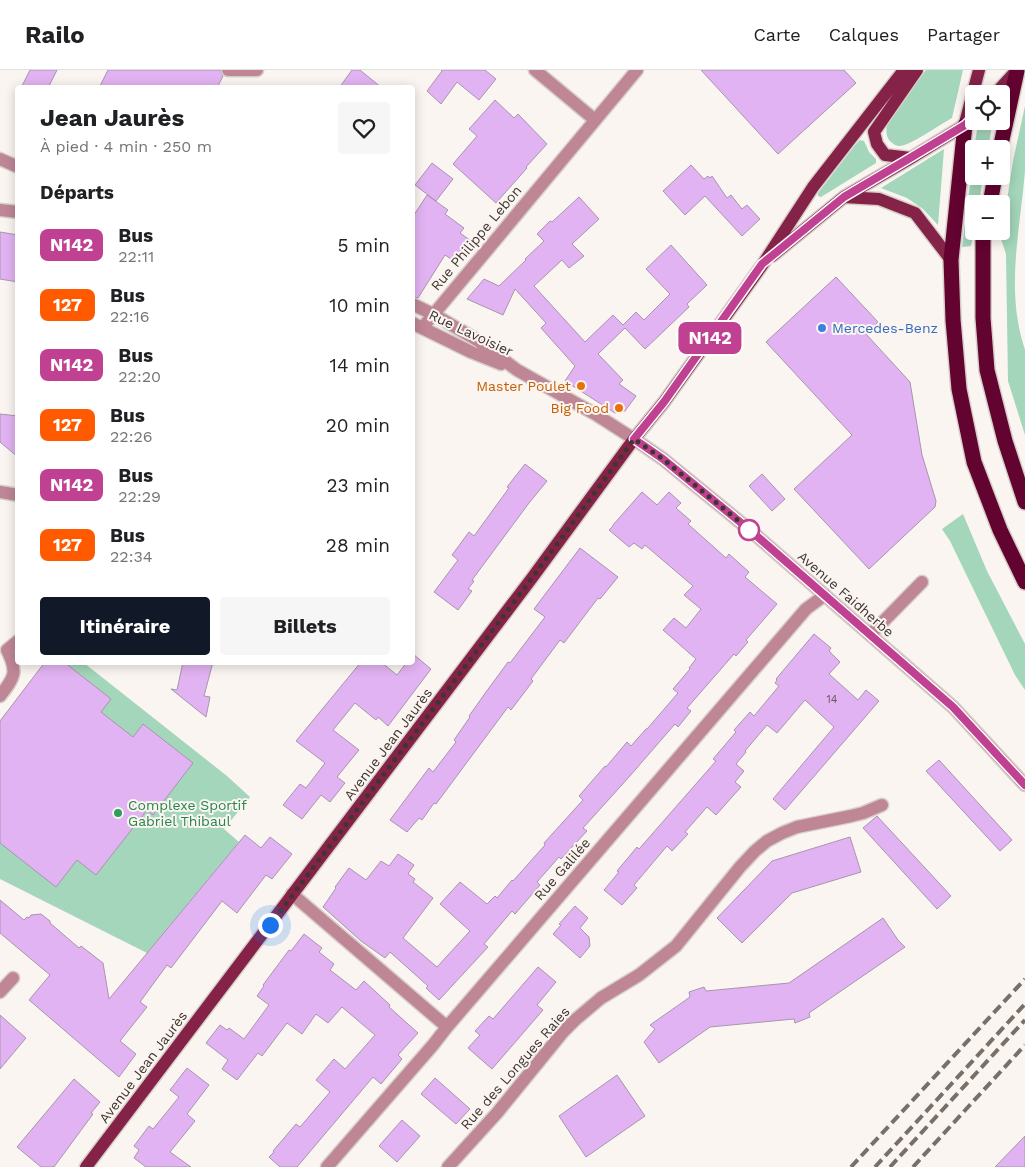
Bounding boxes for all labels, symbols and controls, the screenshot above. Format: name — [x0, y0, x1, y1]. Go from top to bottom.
text: Railo — [25, 21, 85, 49]
text: Carte — [753, 24, 801, 45]
text: Calques — [829, 24, 899, 45]
text: Partager — [927, 24, 1000, 45]
map controls — [965, 85, 1010, 240]
button: locate — [965, 85, 1010, 130]
button: heart — [338, 102, 390, 154]
text: Jean Jaurès — [40, 104, 184, 132]
text: À pied · 4 min · 250 m — [40, 137, 212, 156]
button: + — [965, 140, 1010, 185]
text: Départs — [40, 181, 114, 204]
street label: Rue Philippe Lebon — [427, 182, 525, 294]
button: − — [965, 195, 1010, 240]
text: Bus — [118, 224, 153, 247]
text: N142 — [50, 234, 93, 255]
text: 5 min — [338, 234, 390, 257]
text: 22:11 — [118, 247, 154, 266]
text: Bus — [110, 284, 145, 307]
text: 127 — [53, 294, 82, 315]
text: 10 min — [329, 294, 390, 317]
text: 22:16 — [110, 307, 149, 326]
street label: Rue Lavoisier — [426, 307, 516, 360]
place label: Mercedes-Benz — [832, 320, 938, 336]
line badge: N142 — [675, 322, 745, 354]
marker: Mercedes-Benz — [816, 322, 828, 334]
text: N142 — [688, 327, 732, 348]
text: Bus — [118, 344, 153, 367]
text: N142 — [50, 354, 93, 375]
text: 14 min — [330, 354, 390, 377]
text: 22:20 — [118, 367, 161, 386]
place label: Master Poulet — [476, 378, 571, 394]
marker: Master Poulet — [575, 380, 587, 392]
place label: Big Food — [551, 400, 609, 416]
marker: Big Food — [613, 402, 625, 414]
text: Bus — [110, 404, 145, 427]
text: 127 — [53, 414, 82, 435]
text: 20 min — [326, 414, 390, 437]
text: 22:26 — [110, 427, 152, 446]
text: Bus — [118, 464, 153, 487]
text: N142 — [50, 474, 93, 495]
text: 23 min — [326, 474, 390, 497]
text: 22:29 — [118, 487, 161, 506]
unlabelled marker — [738, 519, 760, 541]
text: Bus — [110, 524, 145, 547]
text: 127 — [53, 534, 82, 555]
text: 28 min — [326, 534, 390, 557]
text: 22:34 — [110, 547, 153, 566]
street label: Avenue Faidherbe — [795, 548, 897, 640]
button: Itinéraire — [40, 597, 210, 655]
button: Billets — [220, 597, 390, 655]
street label: Avenue Jean Jaurès — [341, 685, 435, 803]
house number: 14 — [826, 693, 838, 706]
place label: Complexe Sportif Gabriel Thibaul — [128, 797, 247, 829]
marker: Complexe Sportif Gabriel Thibaul — [112, 807, 124, 819]
street label: Rue Galilée — [531, 835, 593, 903]
your location — [258, 913, 283, 938]
street label: Rue des Longues Raies — [457, 1003, 573, 1133]
street label: Avenue Jean Jaurès — [96, 1008, 190, 1126]

